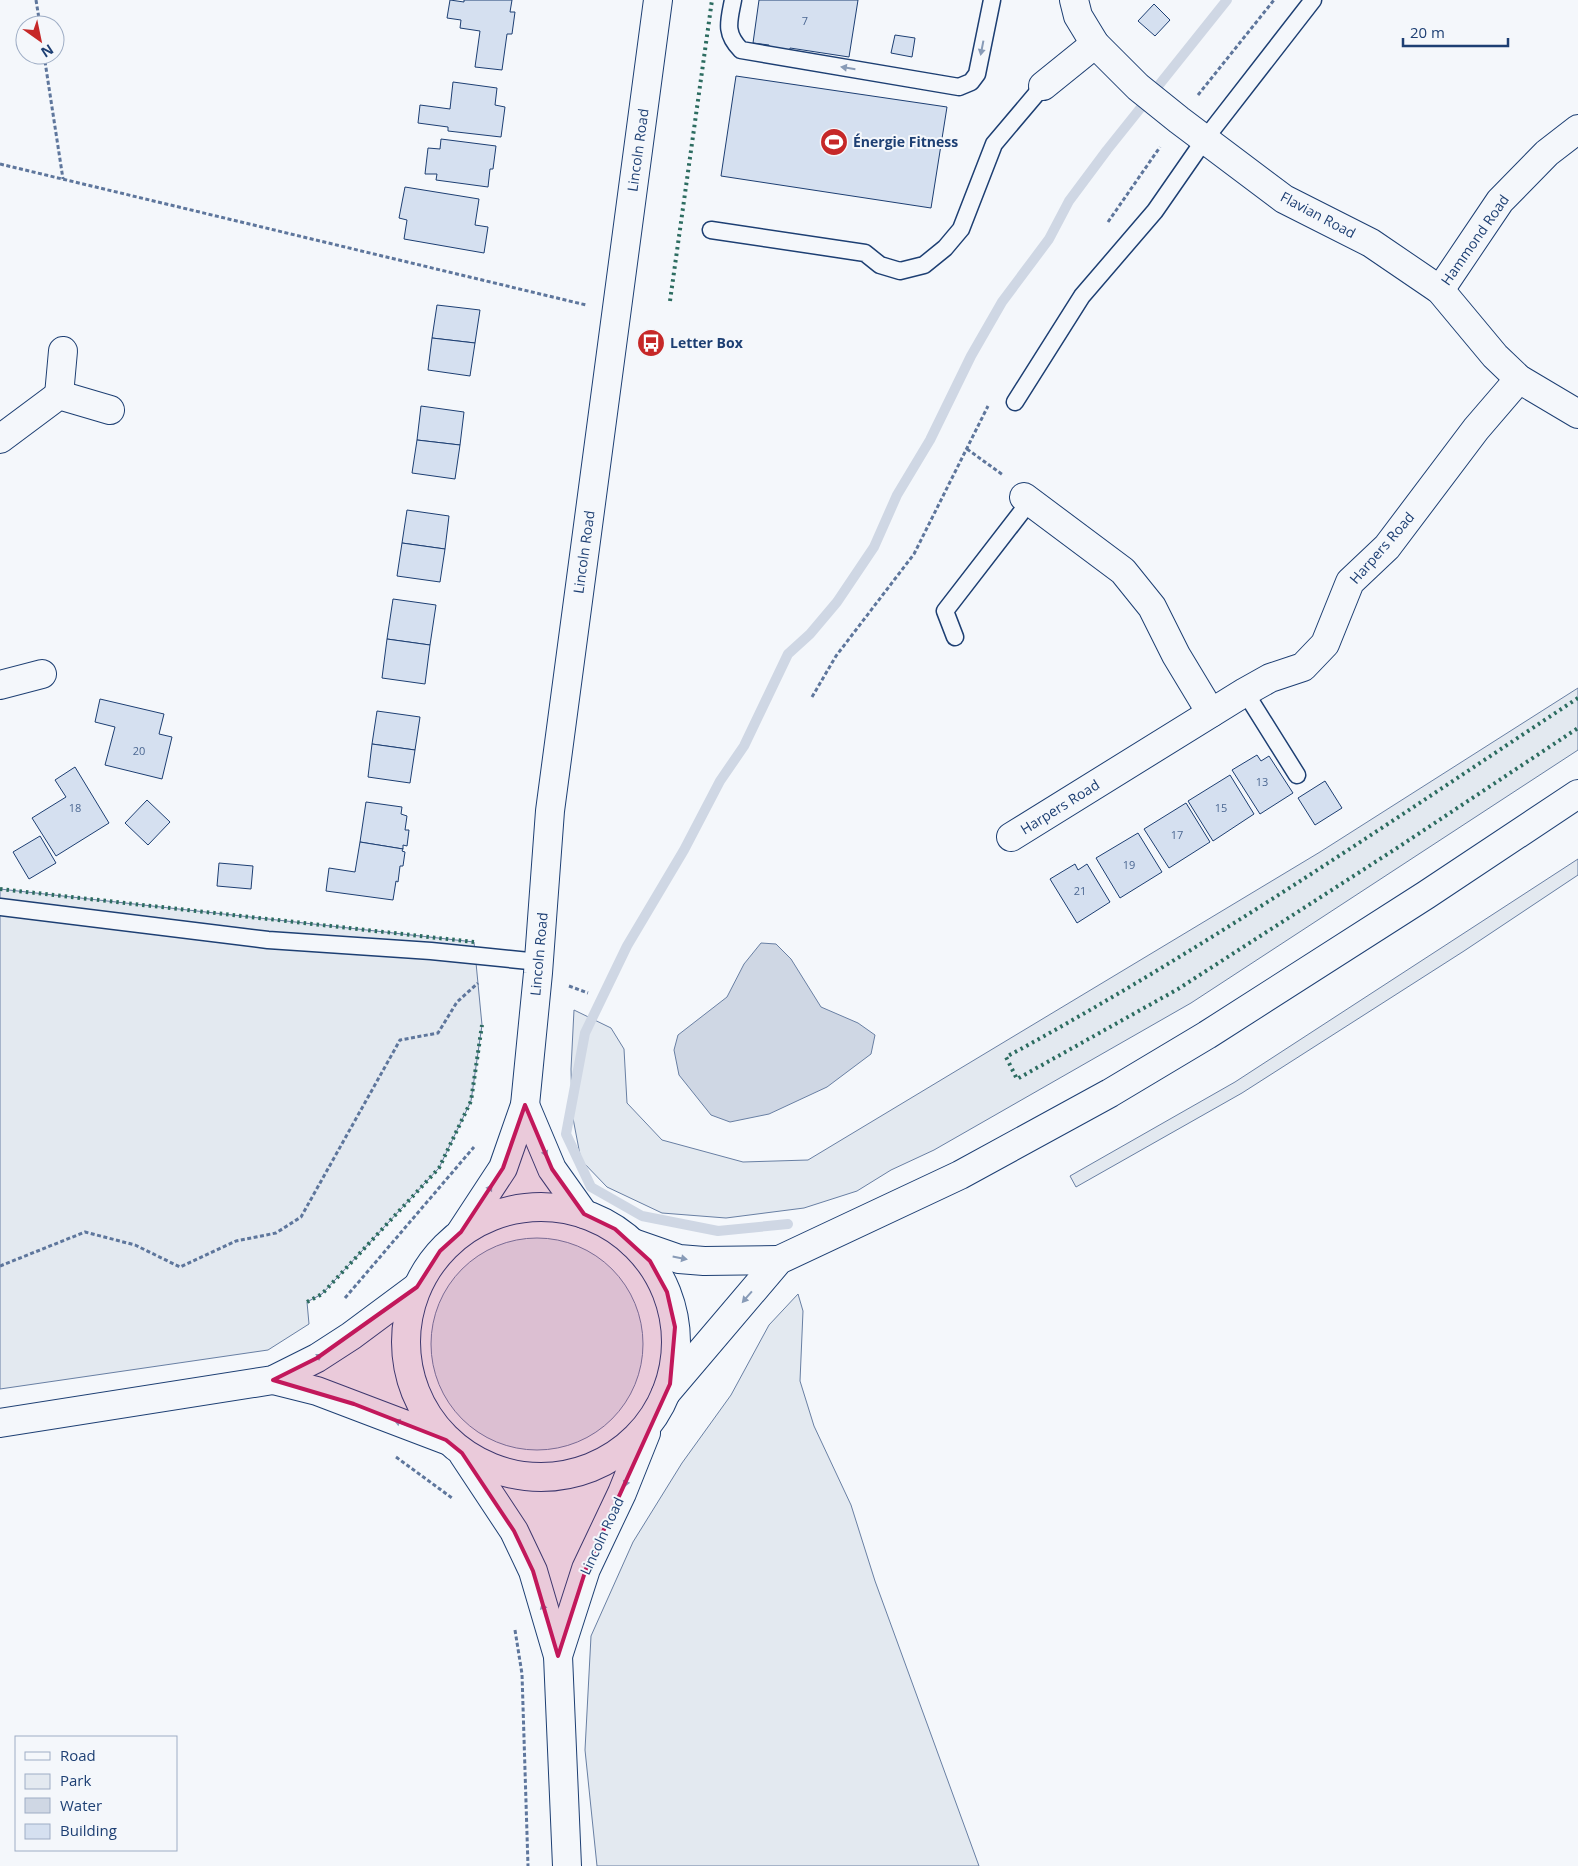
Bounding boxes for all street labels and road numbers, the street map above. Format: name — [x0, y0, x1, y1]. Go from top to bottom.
street label: Lincoln Road — [622, 107, 653, 193]
street label: Flavian Road — [1277, 187, 1359, 242]
street label: Hammond Road — [1436, 191, 1513, 289]
street label: Harpers Road — [1345, 508, 1418, 588]
street label: Lincoln Road — [568, 509, 599, 595]
street label: Harpers Road — [1017, 775, 1103, 838]
street label: Lincoln Road — [525, 911, 552, 996]
street label: Lincoln Road — [575, 1494, 628, 1578]

